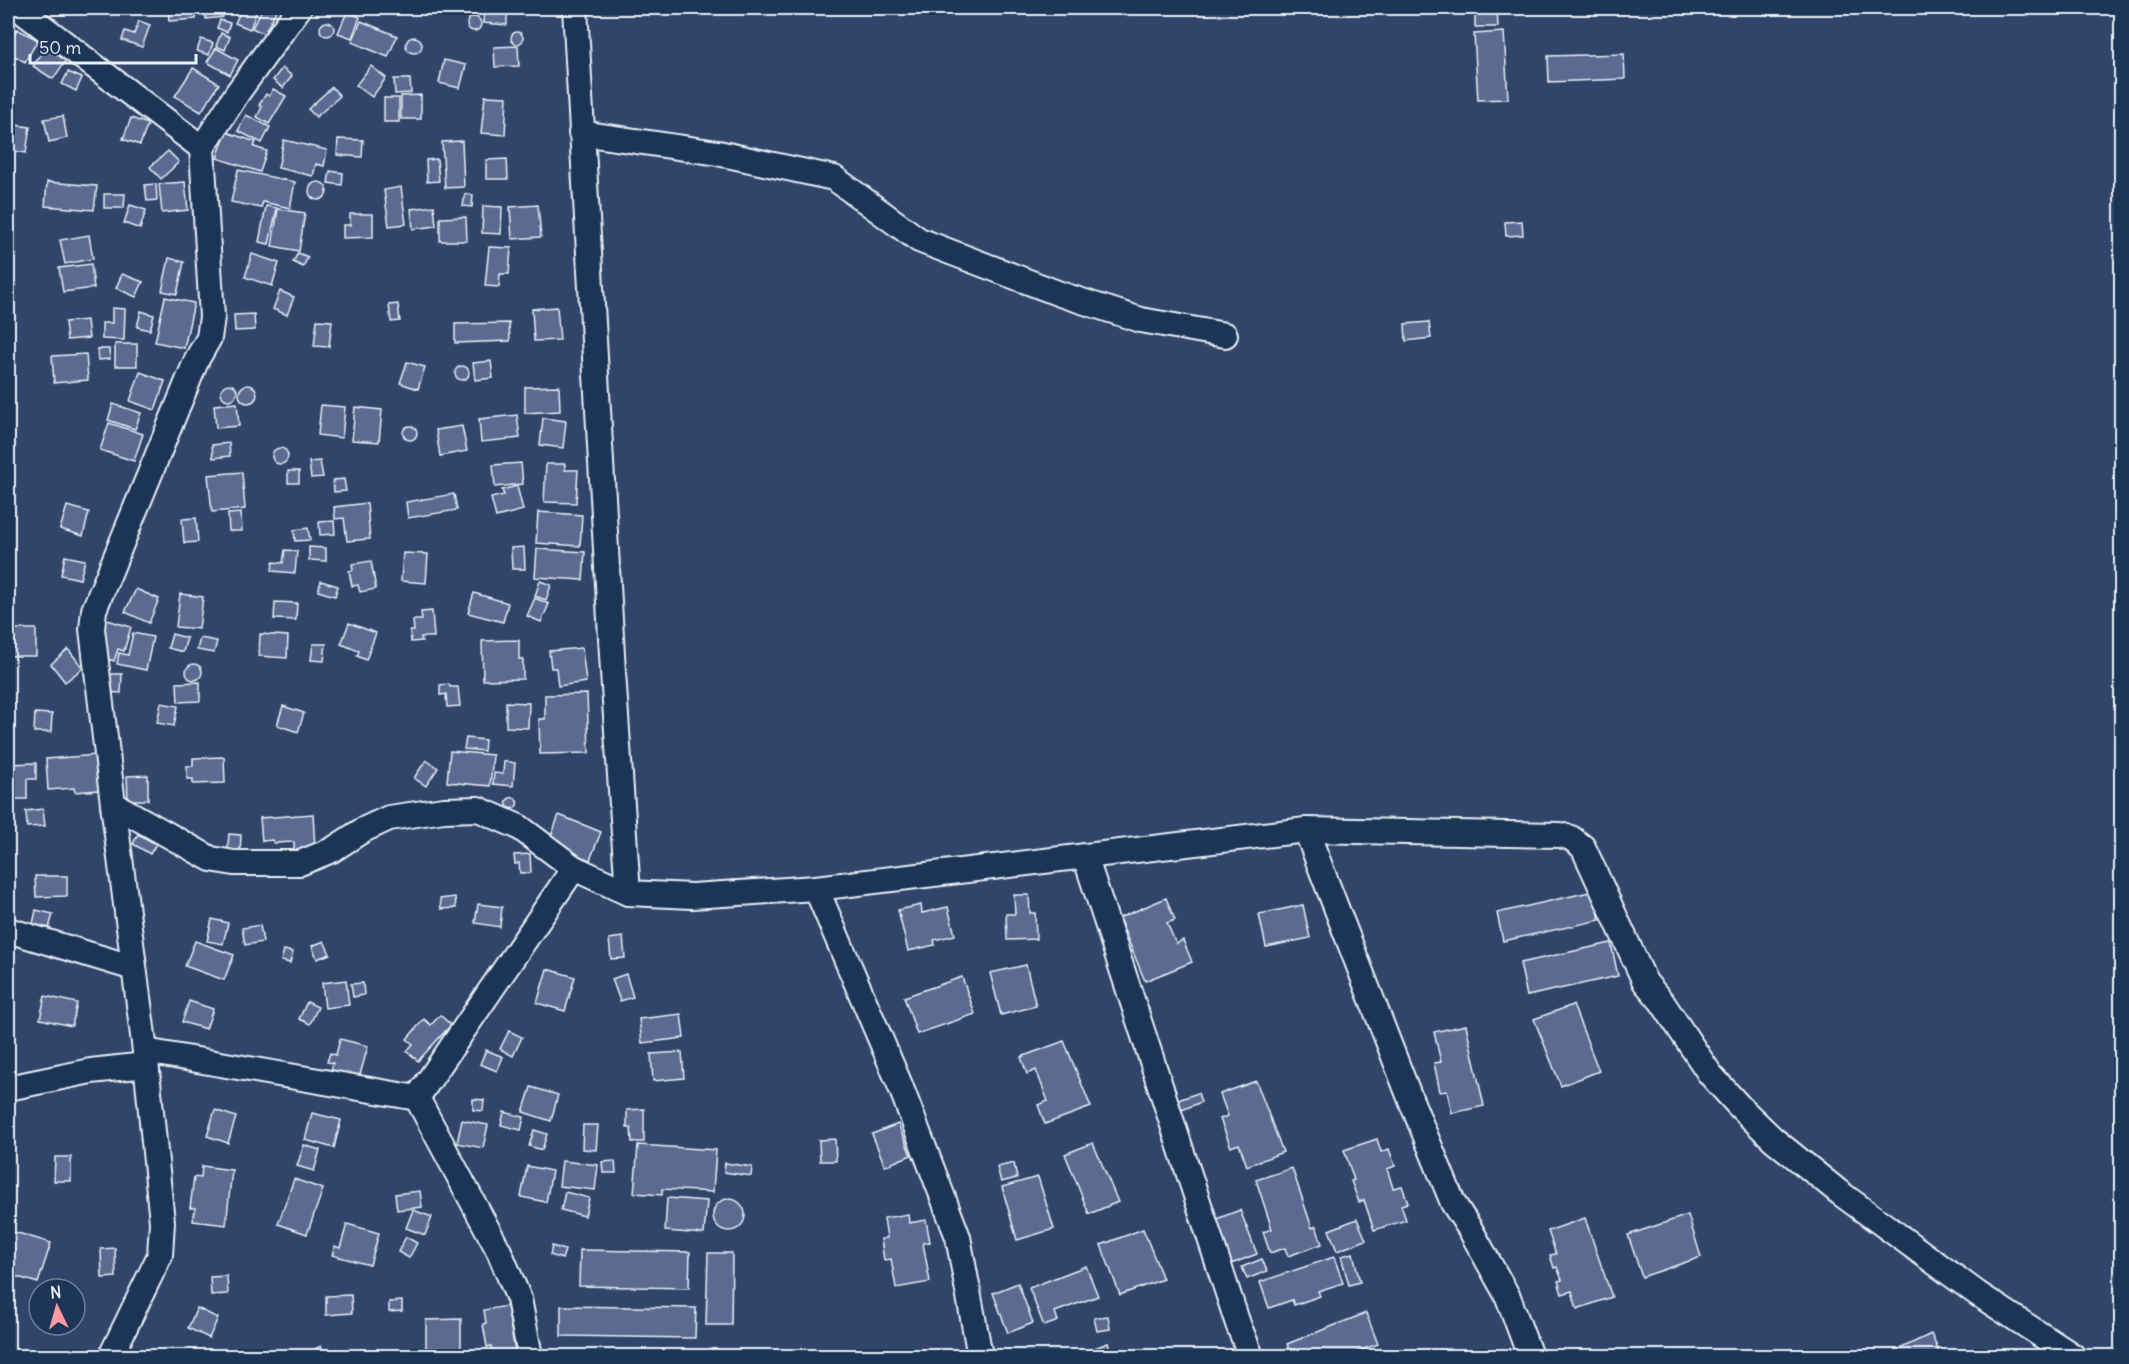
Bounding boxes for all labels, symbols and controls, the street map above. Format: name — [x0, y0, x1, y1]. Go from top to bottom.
scale bar — [30, 27, 196, 65]
text: 50 m — [39, 36, 81, 59]
north arrow — [27, 1277, 87, 1337]
text: N — [49, 1282, 62, 1303]

